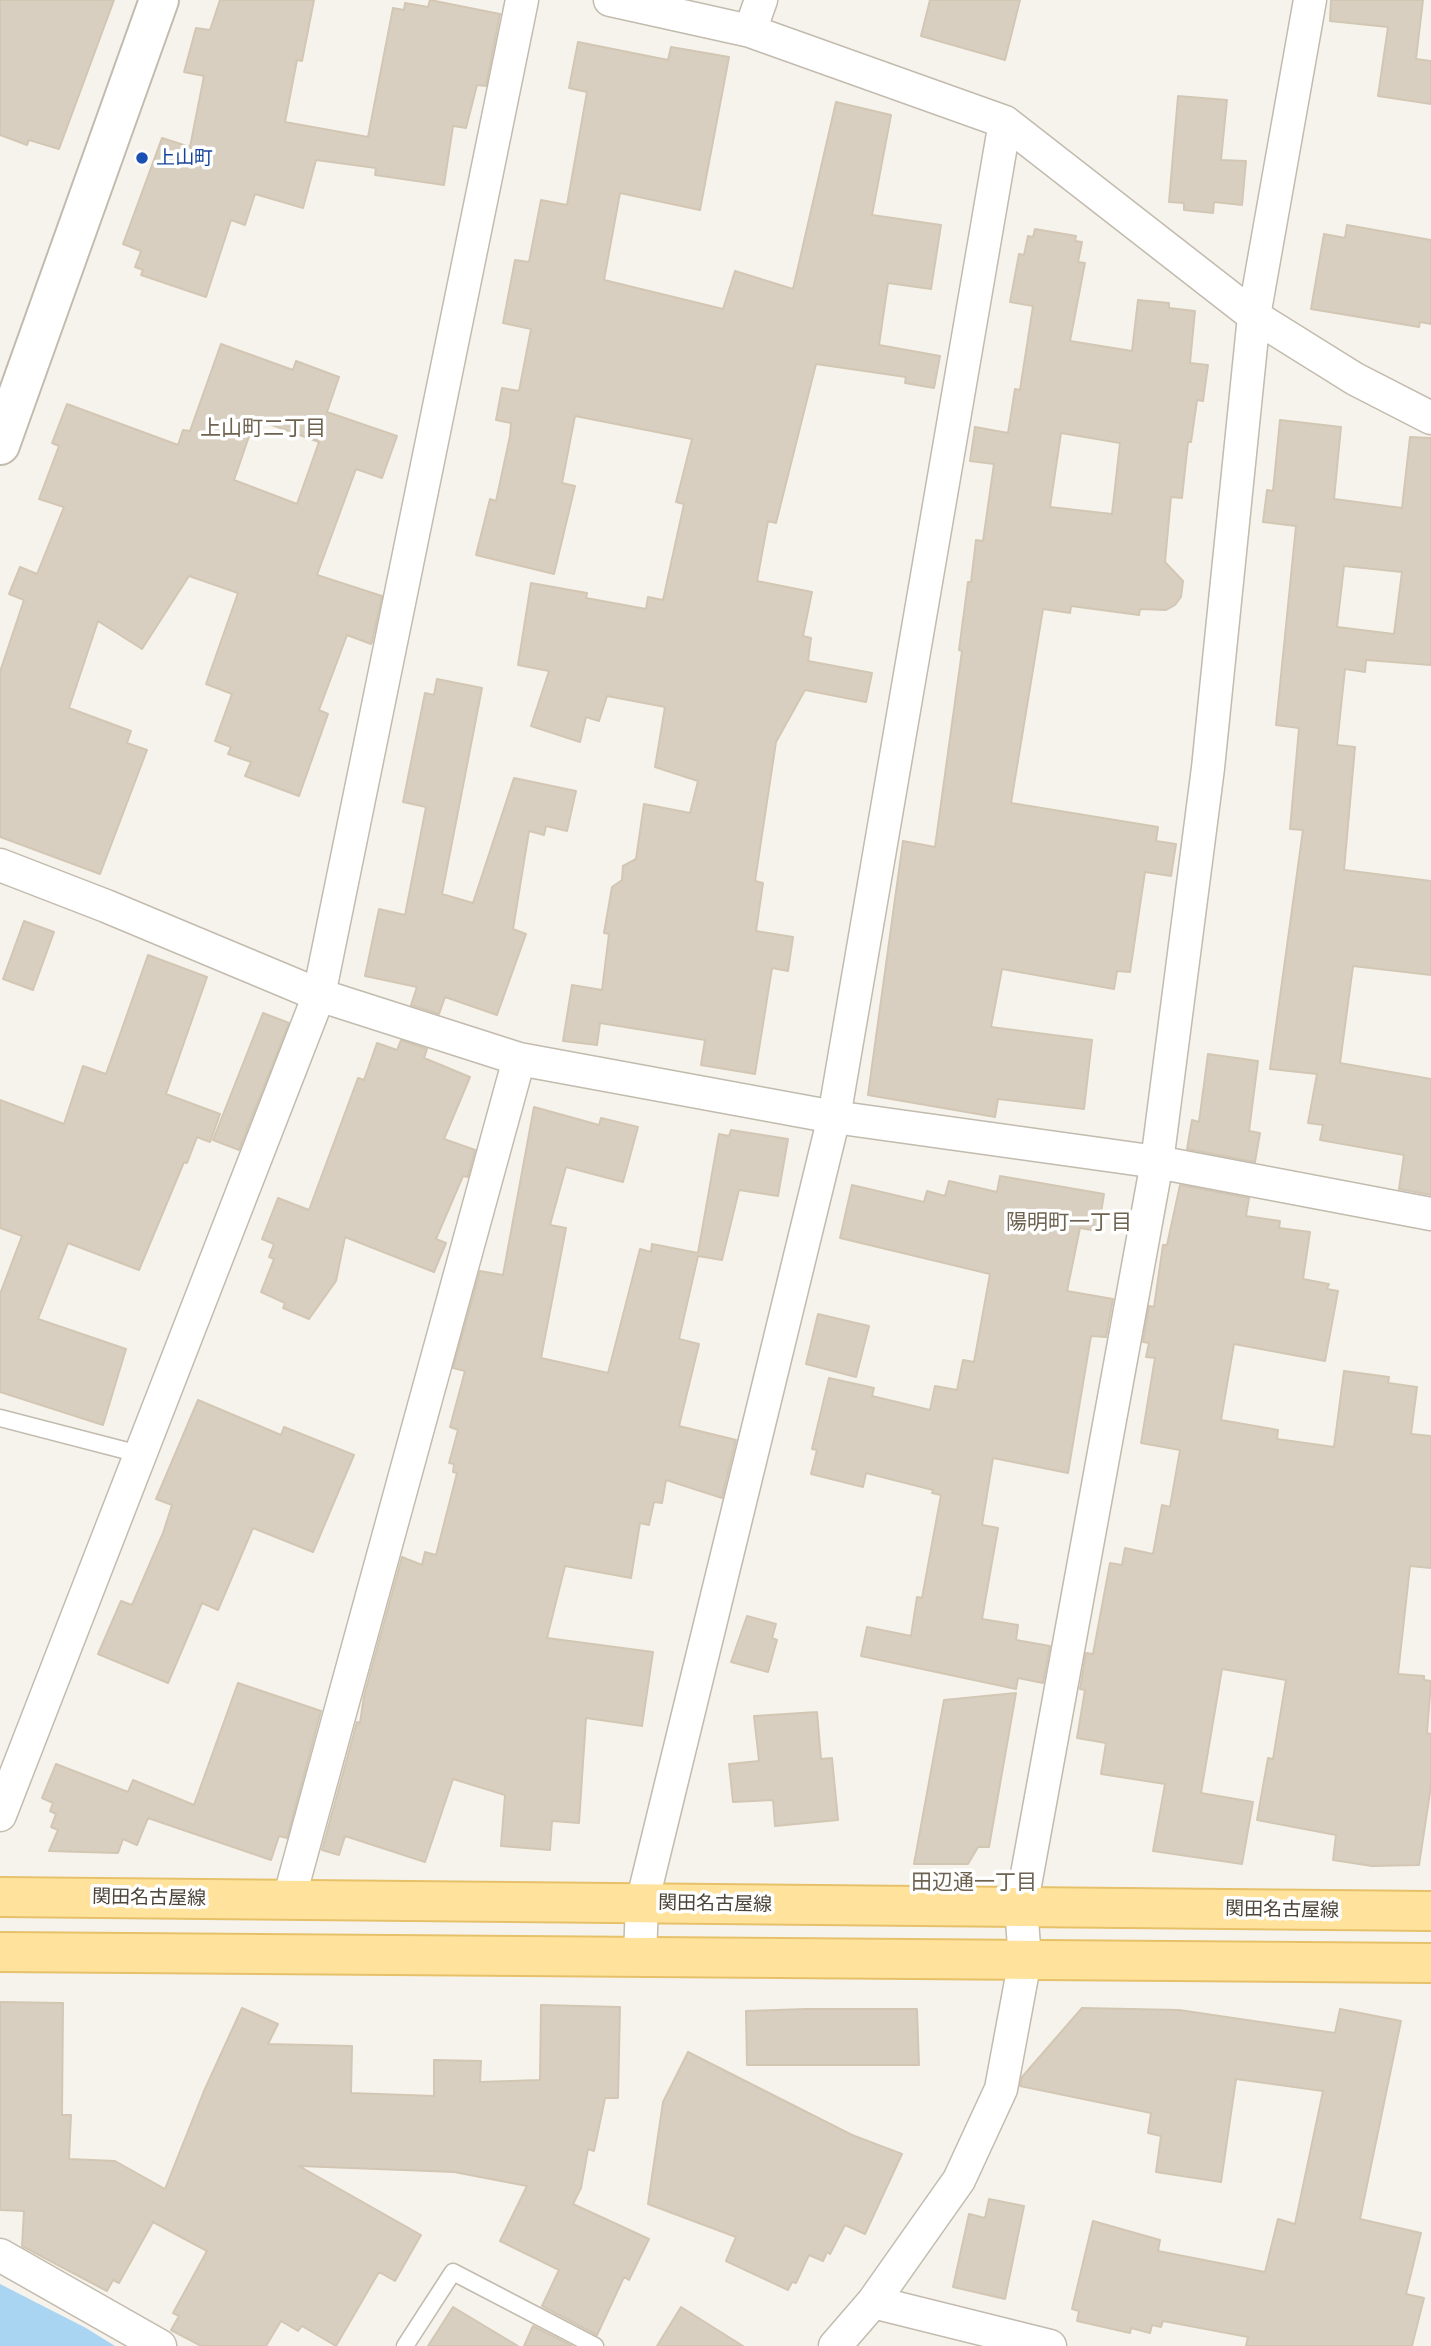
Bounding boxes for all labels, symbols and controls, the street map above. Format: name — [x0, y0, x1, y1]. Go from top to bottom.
place label: 上山町 — [156, 147, 213, 169]
marker: 上山町 — [134, 150, 150, 166]
district label: 上山町二丁目 — [200, 416, 326, 442]
district label: 陽明町一丁目 — [1006, 1210, 1132, 1236]
district label: 田辺通一丁目 — [911, 1870, 1037, 1896]
street label: 関田名古屋線 — [92, 1886, 206, 1910]
street label: 関田名古屋線 — [658, 1892, 772, 1916]
street label: 関田名古屋線 — [1225, 1898, 1339, 1922]

